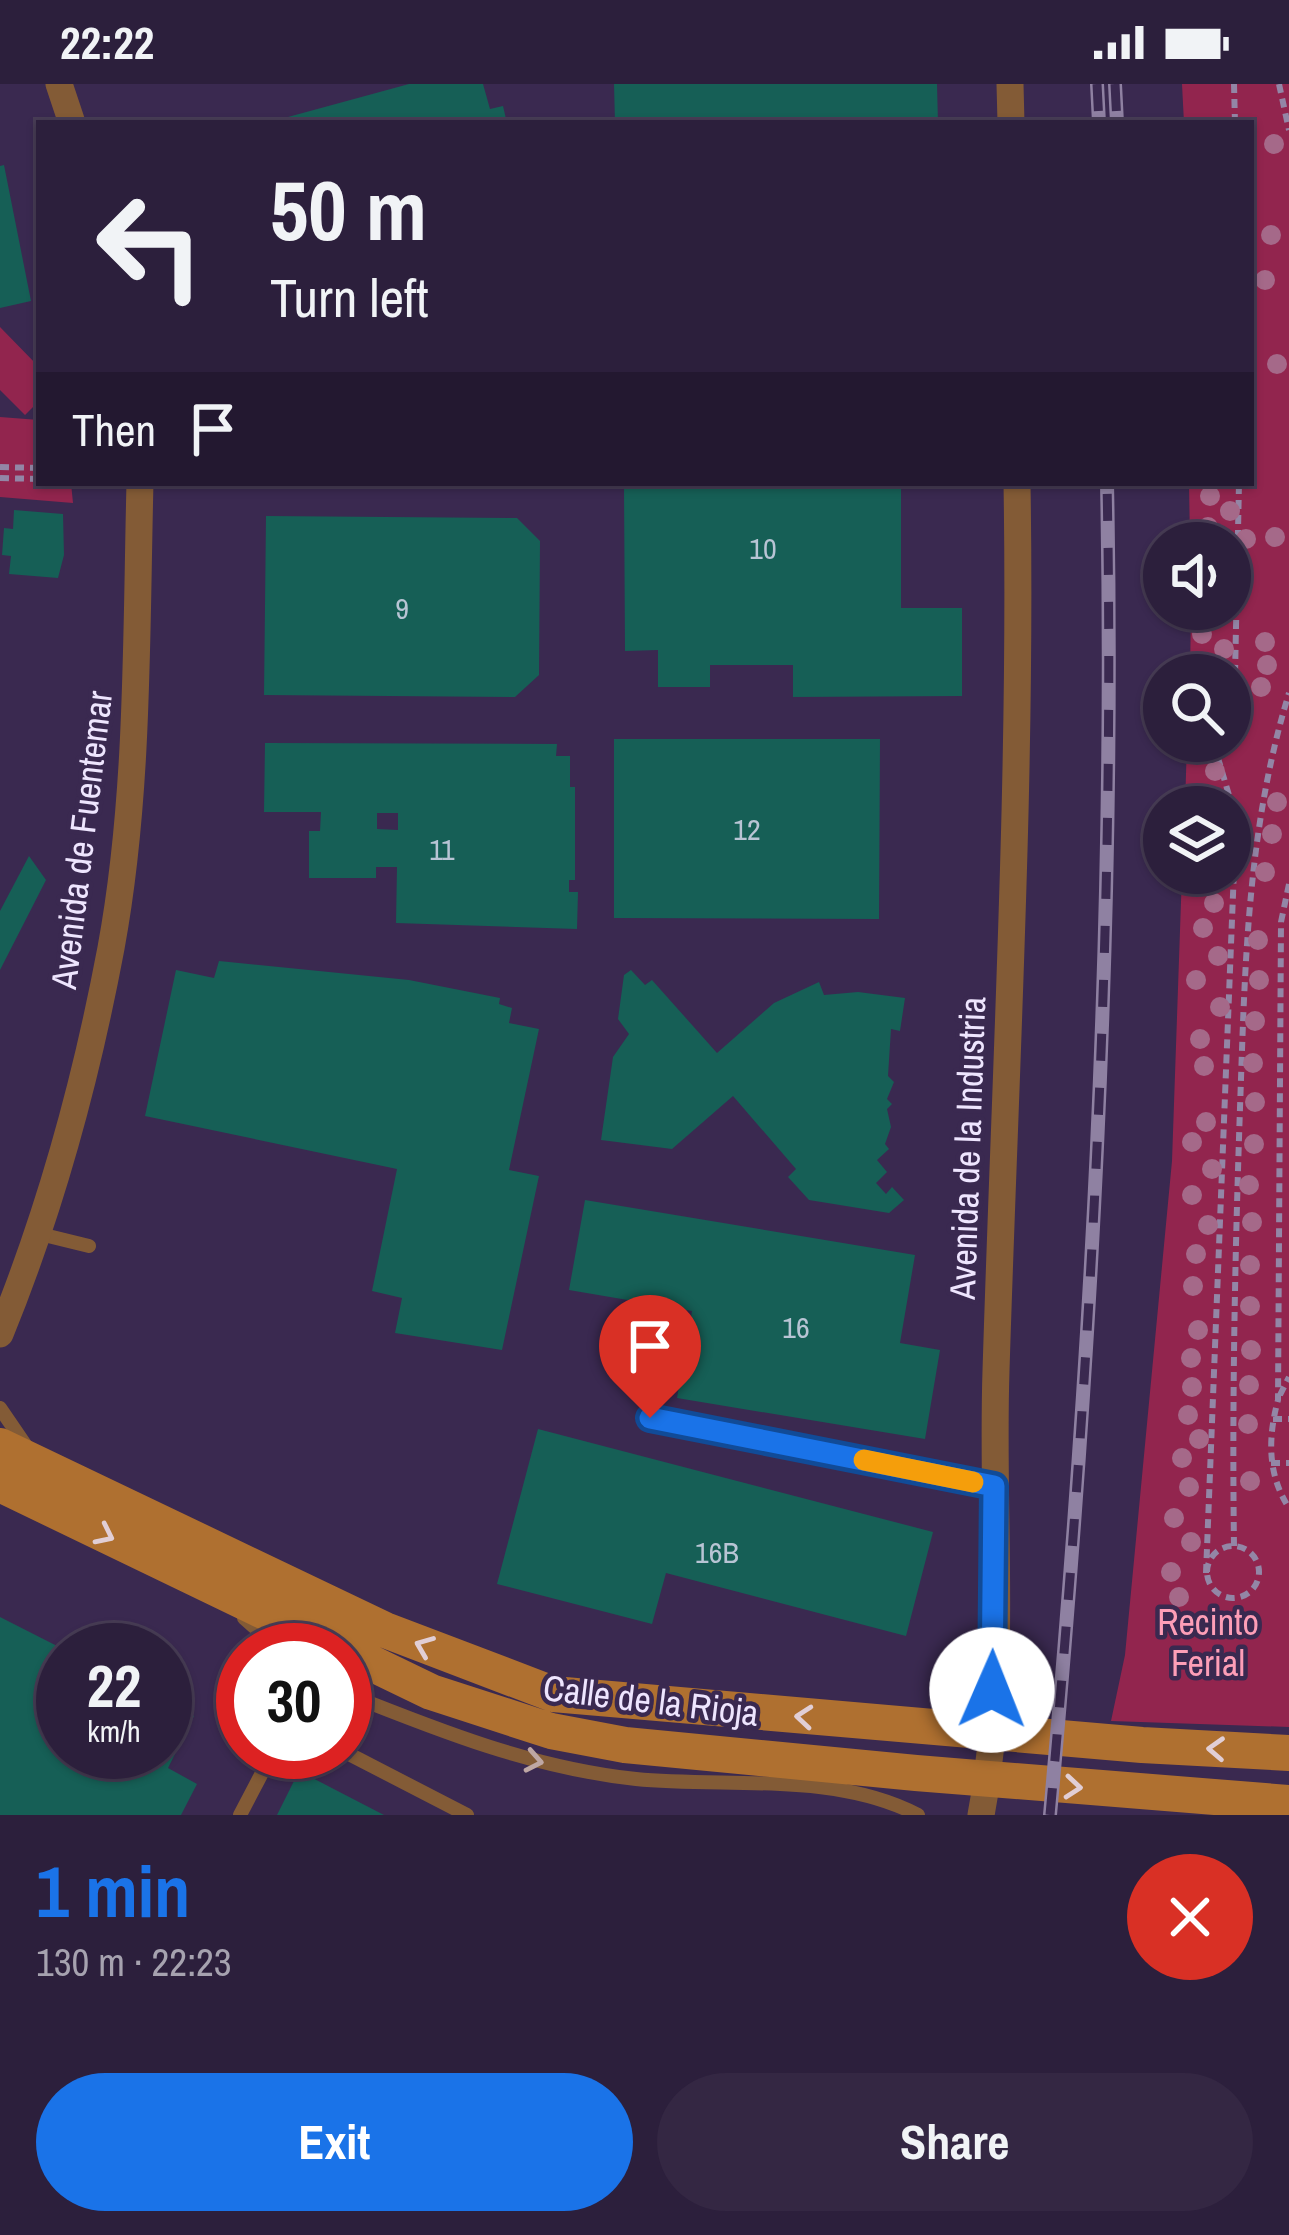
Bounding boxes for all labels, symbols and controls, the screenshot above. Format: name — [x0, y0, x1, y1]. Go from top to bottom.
text: 22:22 — [60, 12, 154, 73]
text: 50 m — [270, 153, 427, 266]
icon: left — [72, 168, 228, 324]
text: Turn left — [270, 261, 429, 334]
icon: arrive — [180, 396, 246, 462]
text: Then — [72, 399, 156, 460]
map controls — [1143, 522, 1251, 894]
button: sound — [1143, 522, 1251, 630]
house number: 10 — [749, 528, 777, 568]
house number: 9 — [395, 588, 409, 628]
button: search — [1143, 654, 1251, 762]
street label: Avenida de Fuentemar — [39, 688, 123, 993]
button: layers — [1143, 786, 1251, 894]
house number: 12 — [733, 809, 761, 849]
house number: 11 — [429, 829, 455, 869]
street label: Avenida de la Industria — [938, 996, 996, 1301]
pin — [599, 1295, 701, 1418]
house number: 16 — [782, 1307, 810, 1347]
icon: arrive — [617, 1313, 683, 1379]
one-way arrow — [93, 1521, 114, 1544]
house number: 16B — [695, 1532, 739, 1572]
park label: Recinto Ferial — [1157, 1598, 1259, 1687]
speed limit sign: 30 — [216, 1623, 372, 1779]
position arrow — [929, 1627, 1055, 1753]
one-way arrow — [415, 1636, 436, 1660]
text: 22 — [87, 1645, 141, 1726]
street label: Calle de la Rioja — [541, 1663, 761, 1737]
one-way arrow — [794, 1705, 813, 1731]
text: km/h — [87, 1711, 141, 1751]
one-way arrow — [1206, 1736, 1225, 1762]
one-way arrow — [523, 1747, 543, 1773]
one-way arrow — [1064, 1774, 1083, 1799]
text: 1 min — [36, 1842, 190, 1939]
button: close — [1127, 1854, 1253, 1980]
text: 130 m · 22:23 — [36, 1936, 232, 1988]
button: Exit — [36, 2073, 633, 2211]
button: Share — [657, 2073, 1253, 2211]

